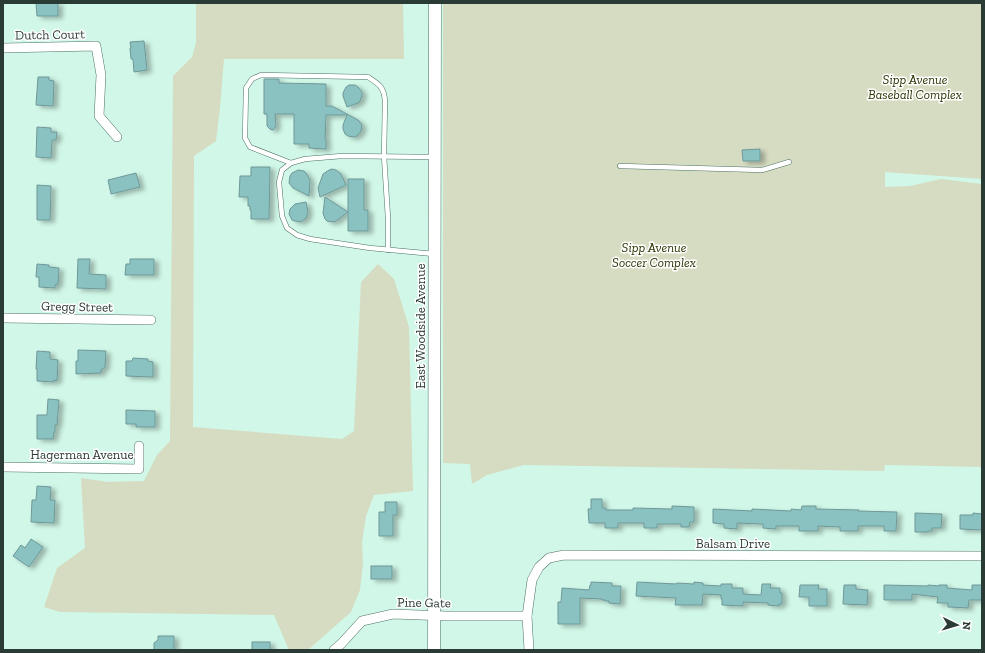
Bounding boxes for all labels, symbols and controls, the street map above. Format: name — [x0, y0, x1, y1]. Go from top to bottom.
street label: Dutch Court — [15, 26, 85, 43]
park label: Sipp Avenue Baseball Complex — [868, 72, 962, 102]
park label: Sipp Avenue Soccer Complex — [612, 240, 696, 270]
street label: East Woodside Avenue — [413, 263, 428, 389]
street label: Gregg Street — [41, 298, 113, 315]
street label: Hagerman Avenue — [30, 447, 134, 462]
street label: Balsam Drive — [696, 536, 770, 551]
street label: Pine Gate — [397, 595, 451, 610]
north arrow — [937, 605, 977, 645]
text: N — [960, 621, 973, 631]

